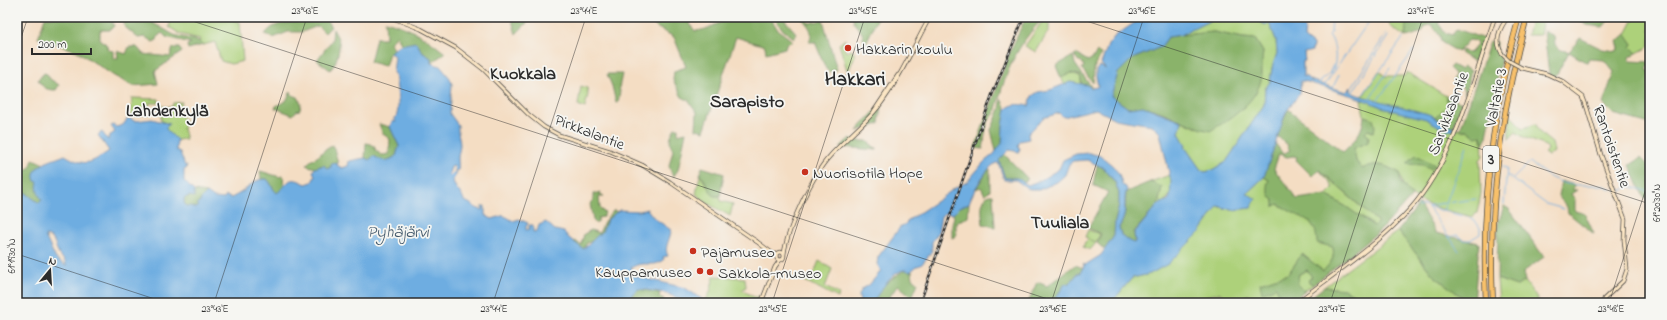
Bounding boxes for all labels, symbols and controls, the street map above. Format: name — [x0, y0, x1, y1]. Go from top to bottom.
text: 23°43'E — [291, 4, 319, 19]
text: 23°44'E — [570, 4, 598, 19]
text: 23°45'E — [849, 4, 877, 19]
text: 23°46'E — [1128, 4, 1156, 19]
text: 23°47'E — [1407, 4, 1435, 19]
scale bar — [32, 30, 91, 56]
text: 200 m — [38, 36, 67, 54]
place label: Hakkarin koulu — [856, 38, 953, 62]
marker: Hakkarin koulu — [843, 43, 853, 53]
district label: Kuokkala — [490, 62, 556, 88]
district label: Hakkari — [825, 66, 886, 95]
street label: Valtatie 3 — [1479, 66, 1514, 130]
street label: Sarvikkaantie — [1422, 68, 1476, 159]
district label: Sarapisto — [710, 90, 784, 116]
district label: Lahdenkylä — [126, 99, 209, 126]
street label: Rantoistentie — [1586, 102, 1637, 192]
street label: Pirkkalantie — [551, 109, 629, 158]
road number: 3 — [1483, 146, 1499, 172]
place label: Nuorisotila Hope — [813, 162, 923, 186]
marker: Nuorisotila Hope — [800, 167, 810, 177]
text: 61°20'30"N — [1650, 184, 1665, 222]
district label: Tuuliala — [1031, 211, 1089, 237]
water label: Pyhäjärvi — [367, 220, 431, 246]
text: 61°19'30"N — [5, 238, 20, 274]
place label: Pajamuseo — [701, 241, 775, 265]
marker: Pajamuseo — [688, 246, 698, 256]
north arrow — [30, 250, 70, 290]
text: N — [47, 253, 59, 270]
place label: Kauppamuseo — [595, 261, 692, 285]
place label: Sakkola-museo — [718, 262, 821, 286]
marker: Kauppamuseo — [695, 266, 705, 276]
marker: Sakkola-museo — [705, 267, 715, 277]
text: 23°43'E — [201, 302, 229, 317]
text: 23°44'E — [480, 302, 508, 317]
text: 23°45'E — [759, 302, 787, 317]
text: 23°46'E — [1039, 302, 1067, 317]
text: 23°47'E — [1318, 302, 1346, 317]
text: 23°48'E — [1598, 302, 1624, 317]

